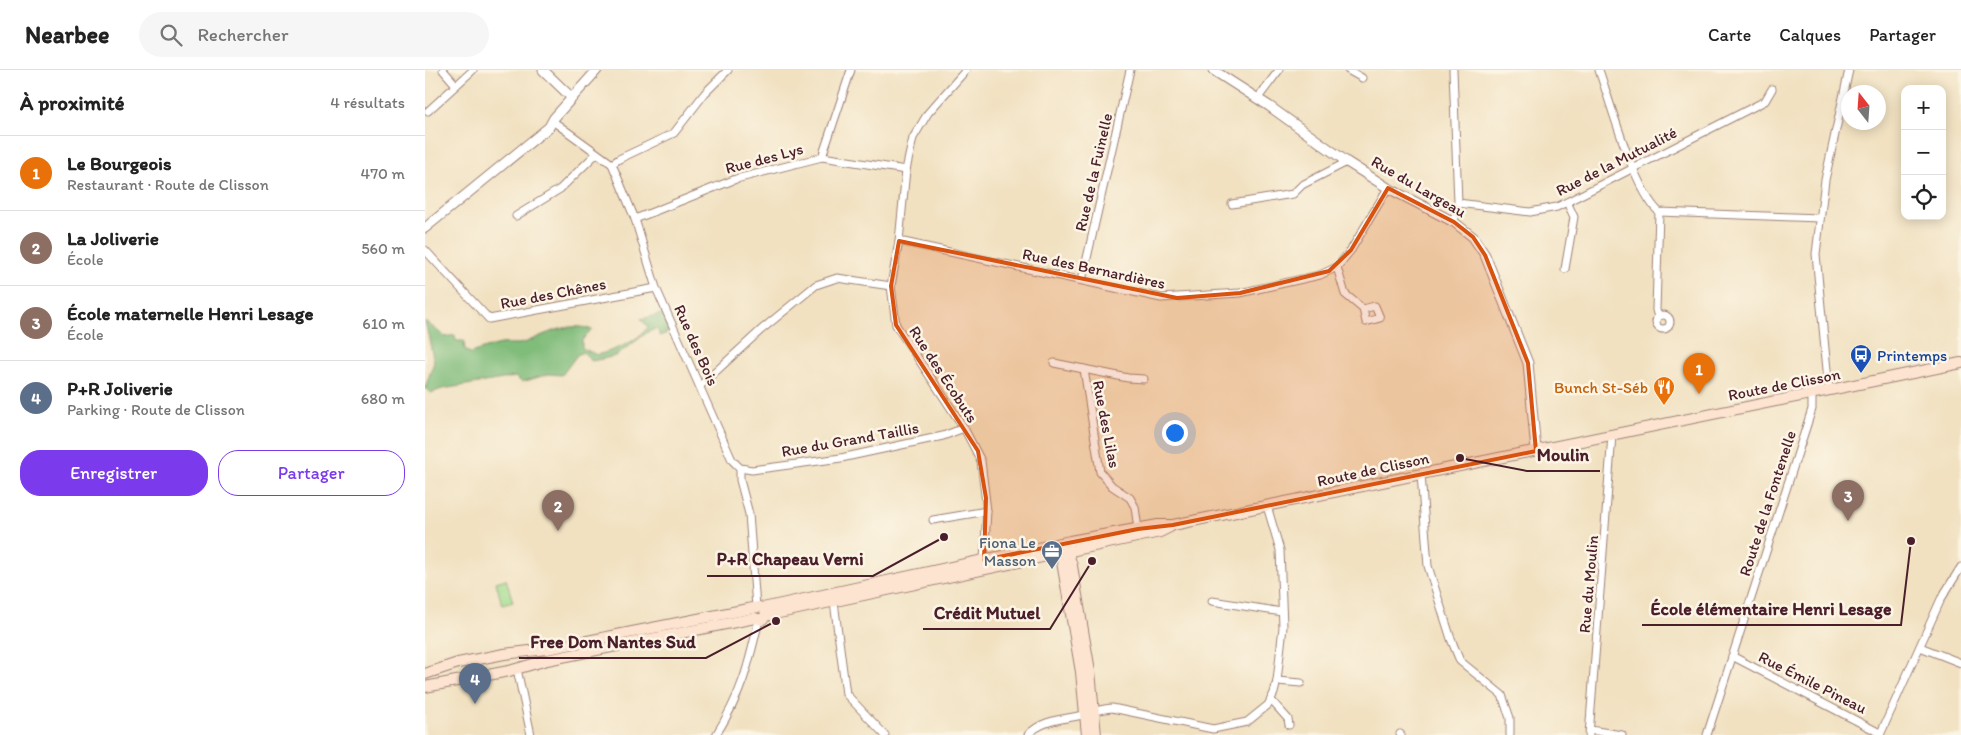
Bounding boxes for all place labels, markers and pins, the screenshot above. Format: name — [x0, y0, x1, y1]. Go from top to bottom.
bus stop icon: Printemps — [1849, 343, 1873, 374]
place label: Printemps — [1877, 346, 1947, 365]
pin: 1 — [1683, 353, 1715, 394]
restaurant icon: Bunch St-Séb — [1652, 375, 1676, 406]
place label: Bunch St-Séb — [1554, 378, 1648, 397]
callout: Moulin — [1527, 438, 1600, 471]
pin: 3 — [1832, 480, 1864, 521]
pin: 2 — [542, 490, 574, 531]
place label: Fiona Le Masson — [979, 533, 1036, 570]
office icon: Fiona Le Masson — [1040, 539, 1064, 570]
callout: P+R Chapeau Verni — [707, 543, 873, 576]
callout: École élémentaire Henri Lesage — [1642, 592, 1901, 625]
callout: Crédit Mutuel — [923, 596, 1050, 629]
callout: Free Dom Nantes Sud — [519, 625, 706, 658]
pin: 4 — [459, 663, 491, 704]

